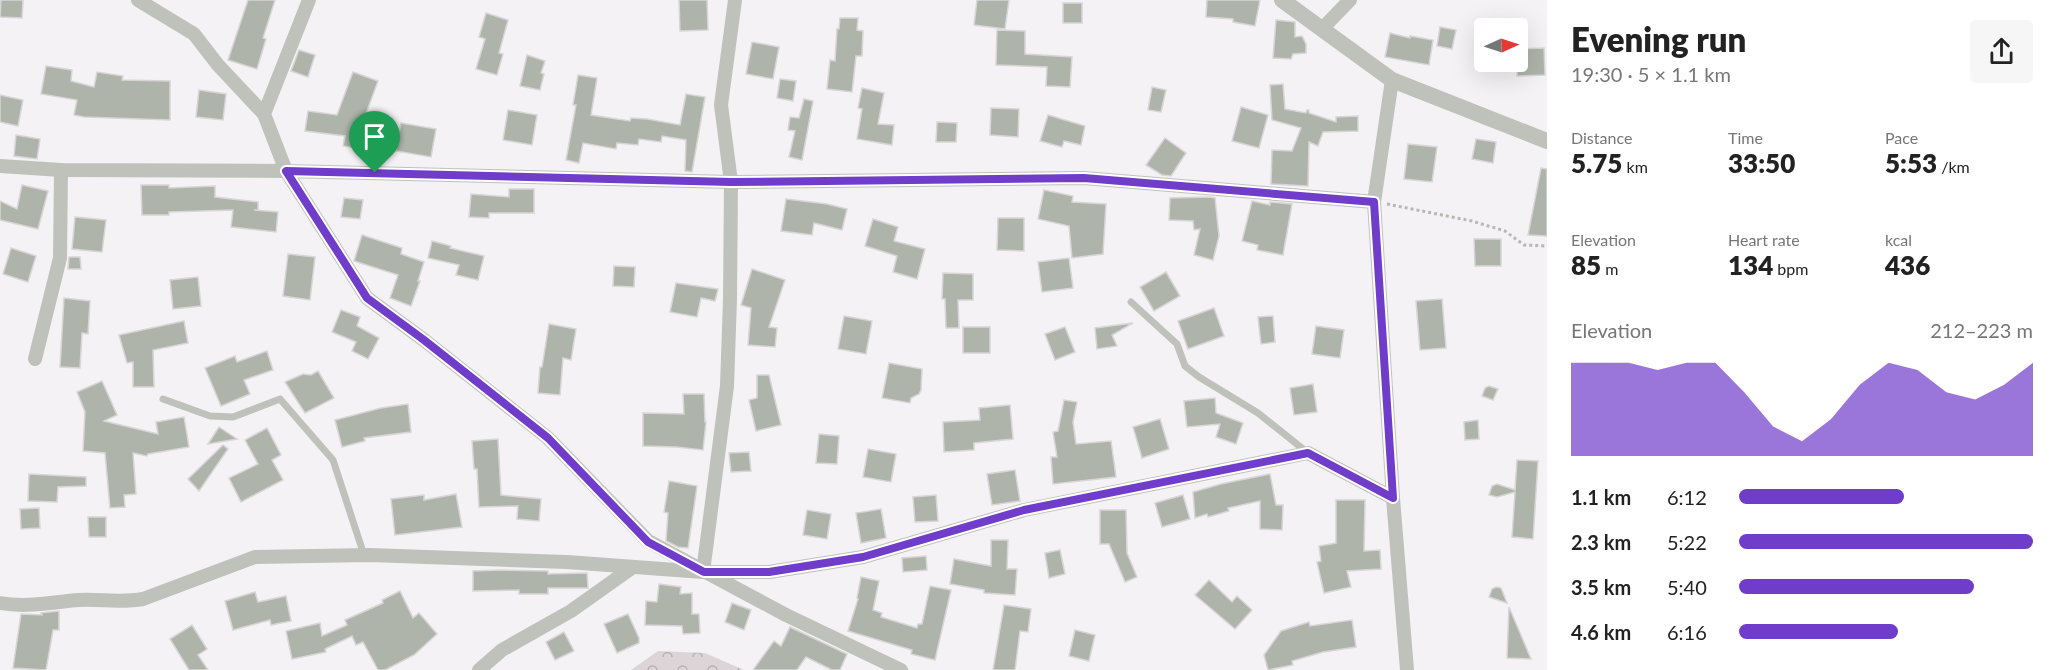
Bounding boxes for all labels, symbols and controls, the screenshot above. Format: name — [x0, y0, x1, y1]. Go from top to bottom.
north arrow — [1474, 18, 1528, 72]
map controls — [1474, 18, 1528, 72]
text: Evening run — [1571, 19, 1746, 59]
button: share — [1970, 20, 2033, 83]
text: 19:30 · 5 × 1.1 km — [1571, 62, 1731, 86]
pin — [349, 111, 400, 173]
icon: arrive — [358, 120, 391, 153]
text: Distance — [1571, 128, 1632, 147]
text: Time — [1728, 128, 1763, 147]
text: Pace — [1885, 128, 1918, 147]
text: 5.75 — [1571, 147, 1622, 179]
text: 33:50 — [1728, 147, 1795, 179]
text: 5:53 — [1885, 147, 1937, 179]
text: km — [1622, 157, 1648, 176]
text: /km — [1937, 157, 1970, 176]
text: Elevation — [1571, 230, 1636, 249]
text: Heart rate — [1728, 230, 1800, 249]
text: kcal — [1885, 230, 1912, 249]
text: 85 — [1571, 249, 1601, 281]
text: 134 — [1728, 249, 1773, 281]
text: 436 — [1885, 249, 1930, 281]
text: m — [1601, 259, 1618, 278]
text: bpm — [1773, 259, 1808, 278]
text: Elevation — [1571, 318, 1652, 342]
text: 212–223 m — [1930, 318, 2033, 342]
text: 1.1 km — [1571, 485, 1631, 509]
text: 6:12 — [1667, 485, 1707, 509]
text: 2.3 km — [1571, 530, 1631, 554]
text: 5:22 — [1667, 530, 1707, 554]
text: 3.5 km — [1571, 575, 1631, 599]
text: 5:40 — [1667, 575, 1707, 599]
text: 4.6 km — [1571, 620, 1631, 644]
text: 6:16 — [1667, 620, 1707, 644]

